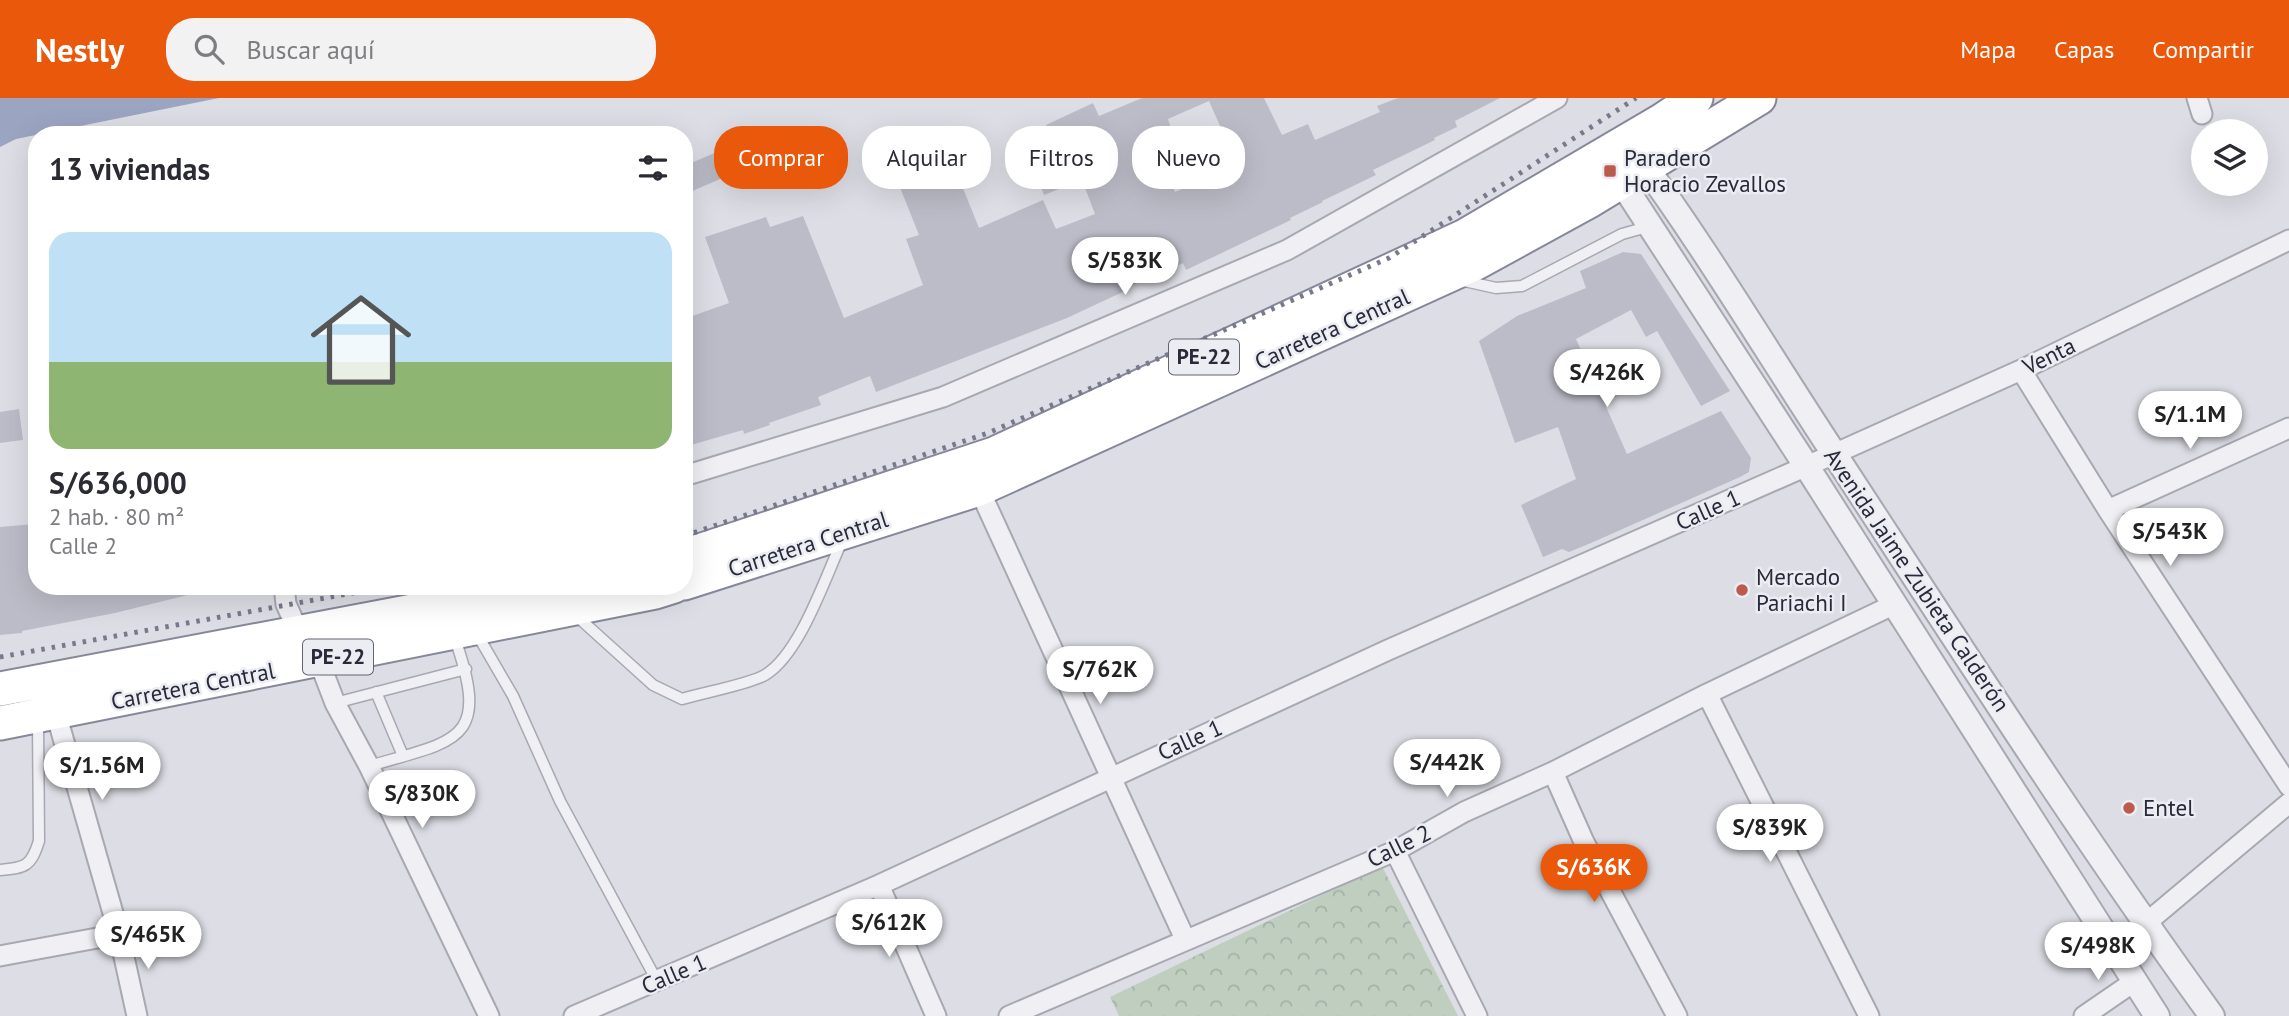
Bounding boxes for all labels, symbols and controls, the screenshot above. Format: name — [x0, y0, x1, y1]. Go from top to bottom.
search box — [166, 18, 656, 81]
text: Nestly — [35, 28, 124, 71]
icon: search — [190, 30, 228, 68]
text: Buscar aquí — [246, 33, 375, 66]
text: Mapa — [1960, 34, 2016, 65]
text: Capas — [2054, 34, 2114, 65]
text: Compartir — [2152, 34, 2254, 65]
map controls — [2191, 119, 2268, 196]
button: layers — [2191, 119, 2268, 196]
chip: Comprar — [714, 126, 848, 189]
chip: Alquilar — [862, 126, 991, 189]
chip: Filtros — [1005, 126, 1118, 189]
chip: Nuevo — [1132, 126, 1245, 189]
place label: Paradero Horacio Zevallos — [1624, 143, 1786, 198]
text: 13 viviendas — [49, 149, 210, 188]
icon: filters — [634, 149, 672, 187]
marker: Paradero Horacio Zevallos — [1602, 163, 1618, 179]
pin: S/583K — [1068, 238, 1182, 297]
text: S/583K — [1088, 245, 1162, 274]
icon: home — [298, 277, 424, 403]
street label: Carretera Central — [1250, 281, 1414, 376]
street label: Venta — [2017, 330, 2080, 381]
road number: PE-22 — [1169, 340, 1239, 374]
pin: S/426K — [1550, 350, 1664, 409]
text: S/426K — [1570, 357, 1644, 386]
pin: S/1.1M — [2133, 392, 2247, 451]
text: S/1.1M — [2154, 399, 2226, 428]
street label: Avenida Jaime Zubieta Calderón — [1818, 442, 2017, 717]
text: S/636,000 — [49, 463, 187, 502]
street label: Calle 1 — [1671, 482, 1745, 537]
text: 2 hab. · 80 m² — [49, 502, 184, 531]
street label: Carretera Central — [724, 504, 892, 583]
pin: S/543K — [2113, 508, 2227, 568]
text: S/543K — [2133, 516, 2207, 545]
text: Calle 2 — [49, 531, 117, 560]
place label: Mercado Pariachi I — [1756, 562, 1847, 617]
marker: Mercado Pariachi I — [1734, 582, 1750, 598]
road number: PE-22 — [303, 640, 373, 674]
pin: S/762K — [1043, 646, 1157, 706]
text: S/762K — [1063, 654, 1137, 683]
street label: Carretera Central — [108, 655, 278, 716]
street label: Calle 1 — [1153, 712, 1227, 767]
pin: S/442K — [1390, 740, 1504, 799]
pin: S/1.56M — [37, 742, 167, 802]
text: S/442K — [1410, 747, 1484, 776]
text: S/1.56M — [60, 750, 144, 779]
pin: S/830K — [365, 770, 479, 830]
text: S/830K — [385, 778, 459, 807]
place label: Entel — [2143, 793, 2194, 822]
marker: Entel — [2121, 800, 2137, 816]
pin: S/839K — [1713, 804, 1827, 864]
text: S/839K — [1733, 812, 1807, 841]
street label: Calle 2 — [1362, 818, 1436, 873]
pin: S/636K — [1537, 844, 1651, 904]
text: S/636K — [1557, 852, 1631, 881]
pin: S/612K — [832, 900, 946, 959]
text: S/612K — [852, 907, 926, 936]
pin: S/465K — [91, 912, 205, 971]
text: S/465K — [111, 919, 185, 948]
pin: S/498K — [2041, 922, 2155, 982]
text: S/498K — [2061, 930, 2135, 959]
street label: Calle 1 — [637, 947, 711, 1000]

